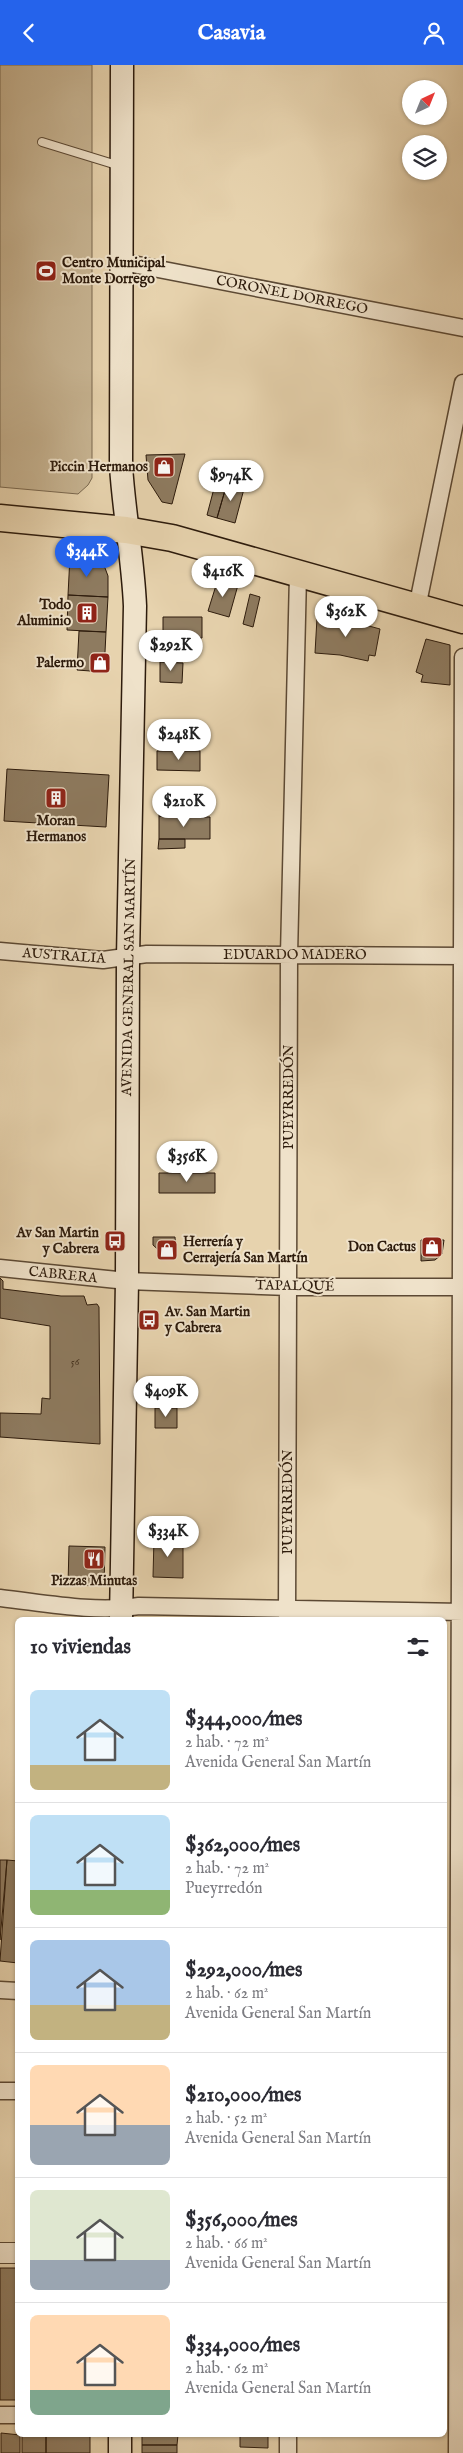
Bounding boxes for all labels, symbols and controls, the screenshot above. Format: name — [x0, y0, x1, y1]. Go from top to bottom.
icon: back — [15, 19, 43, 47]
text: Casavia — [198, 19, 265, 47]
icon: person — [420, 19, 448, 47]
north arrow — [402, 80, 448, 125]
map controls — [402, 80, 447, 180]
button: layers — [402, 135, 447, 180]
place label: Centro Municipal Monte Dorrego — [62, 254, 166, 288]
sports icon: Centro Municipal Monte Dorrego — [34, 259, 58, 283]
street label: CORONEL DORREGO — [215, 271, 370, 319]
shop icon: Piccin Hermanos — [152, 455, 176, 479]
place label: Piccin Hermanos — [50, 458, 148, 476]
pin: $974K — [196, 459, 266, 502]
text: $974K — [210, 466, 252, 486]
pin: $344K — [52, 535, 122, 578]
text: $344K — [66, 542, 108, 562]
pin: $416K — [188, 555, 258, 598]
text: $416K — [203, 562, 243, 582]
pin: $362K — [311, 595, 381, 638]
place label: Todo Aluminio — [16, 596, 71, 630]
building icon: Todo Aluminio — [75, 601, 99, 625]
text: $362K — [326, 602, 366, 622]
pin: $292K — [136, 629, 206, 672]
text: $292K — [150, 636, 192, 656]
shop icon: Palermo — [88, 651, 112, 675]
place label: Palermo — [36, 654, 84, 672]
pin: $248K — [144, 719, 214, 761]
text: $248K — [158, 725, 200, 745]
pin: $210K — [149, 785, 219, 828]
building icon: Moran Hermanos — [44, 786, 68, 810]
text: $210K — [163, 792, 205, 812]
place label: Moran Hermanos — [26, 812, 86, 846]
street label: AVENIDA GENERAL SAN MARTÍN — [117, 858, 140, 1097]
street label: AUSTRALIA — [21, 944, 107, 968]
street label: EDUARDO MADERO — [223, 946, 367, 964]
street label: PUEYRREDÓN — [279, 1045, 298, 1149]
pin: $356K — [152, 1141, 222, 1183]
text: $356K — [168, 1147, 206, 1167]
place label: Av San Martin y Cabrera — [15, 1224, 100, 1258]
bus stop icon: Av San Martin y Cabrera — [103, 1229, 127, 1253]
place label: Herrería y Cerrajería San Martín — [183, 1233, 308, 1267]
shop icon: Don Cactus — [420, 1235, 444, 1259]
shop icon: Herrería y Cerrajería San Martín — [155, 1238, 179, 1262]
place label: Don Cactus — [348, 1238, 416, 1256]
street label: CABRERA — [28, 1262, 99, 1288]
street label: TAPALQUÉ — [255, 1275, 335, 1296]
place label: Av. San Martin y Cabrera — [164, 1303, 251, 1337]
bus stop icon: Av. San Martin y Cabrera — [137, 1308, 161, 1332]
house number: 56 — [71, 1355, 80, 1369]
pin: $409K — [131, 1375, 201, 1418]
text: $409K — [144, 1382, 188, 1402]
street label: PUEYRREDÓN — [278, 1450, 297, 1554]
pin: $334K — [133, 1515, 203, 1558]
text: $334K — [148, 1522, 188, 1542]
restaurant icon: Pizzas Minutas — [82, 1547, 106, 1571]
place label: Pizzas Minutas — [51, 1572, 137, 1590]
icon: filters — [404, 1633, 432, 1661]
text: 10 viviendas — [30, 1634, 131, 1661]
text: $344,000/mes — [185, 1706, 302, 1733]
icon: home — [70, 1710, 130, 1770]
text: 2 hab. · 72 m² — [185, 1733, 269, 1753]
text: Avenida General San Martín — [185, 1753, 371, 1773]
text: $362,000/mes — [185, 1832, 300, 1859]
icon: home — [70, 1835, 130, 1895]
text: 2 hab. · 72 m² — [185, 1859, 269, 1879]
text: Pueyrredón — [185, 1879, 262, 1899]
text: $292,000/mes — [185, 1957, 302, 1984]
icon: home — [70, 1960, 130, 2020]
text: 2 hab. · 62 m² — [185, 1984, 269, 2004]
text: Avenida General San Martín — [185, 2004, 371, 2024]
text: $210,000/mes — [185, 2082, 301, 2109]
icon: home — [70, 2085, 130, 2145]
text: 2 hab. · 52 m² — [185, 2109, 268, 2129]
text: Avenida General San Martín — [185, 2129, 371, 2149]
text: $356,000/mes — [185, 2207, 298, 2234]
icon: home — [70, 2210, 130, 2270]
text: 2 hab. · 66 m² — [185, 2234, 268, 2254]
text: Avenida General San Martín — [185, 2254, 371, 2274]
text: $334,000/mes — [185, 2332, 300, 2359]
icon: home — [70, 2335, 130, 2395]
text: 2 hab. · 62 m² — [185, 2359, 269, 2379]
text: Avenida General San Martín — [185, 2379, 371, 2399]

